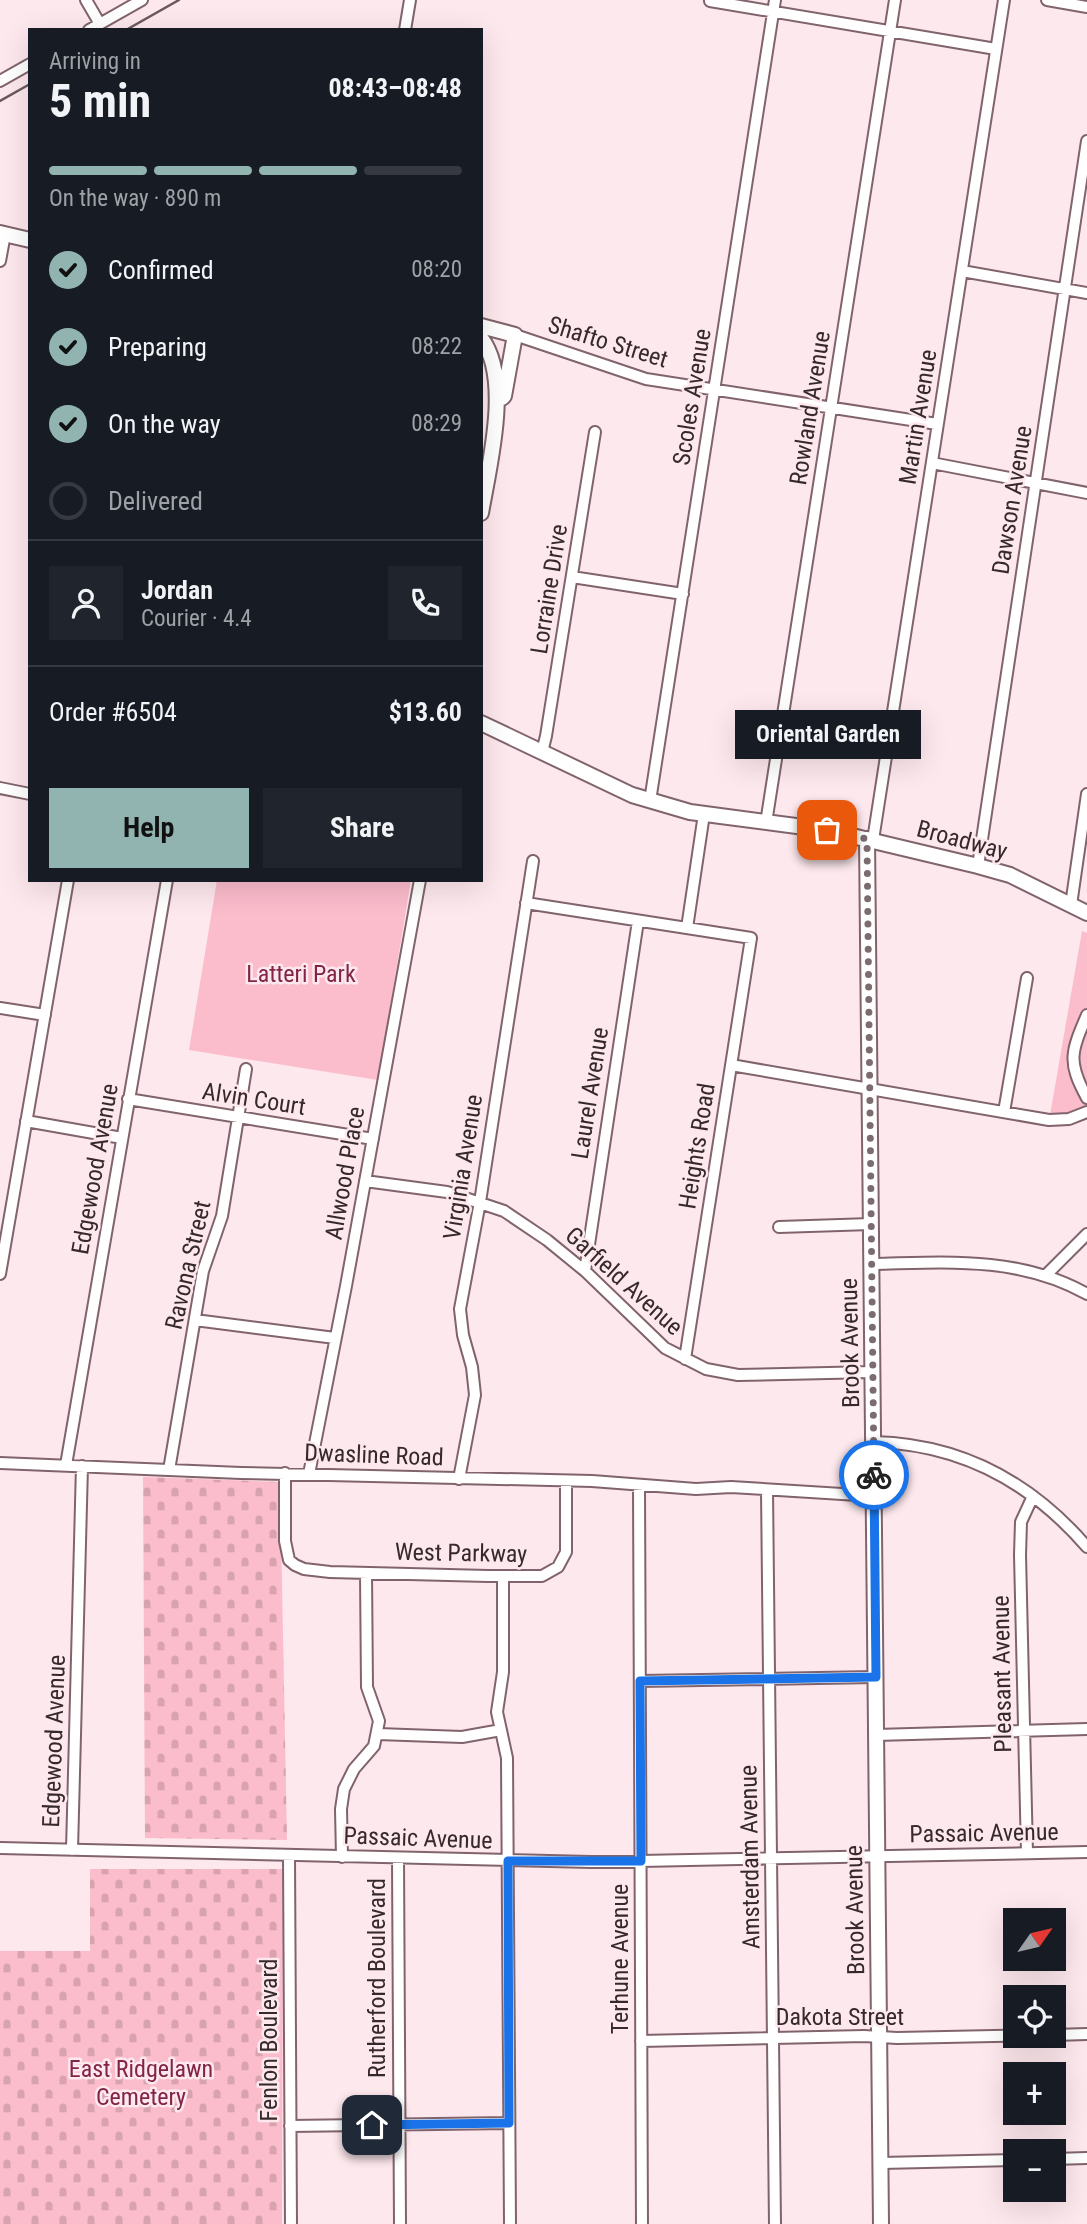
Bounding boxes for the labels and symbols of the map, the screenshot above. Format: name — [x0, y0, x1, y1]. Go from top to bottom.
street label: Shafto Street — [545, 311, 671, 373]
street label: Scoles Avenue — [667, 327, 717, 467]
street label: Rowland Avenue — [784, 329, 836, 487]
street label: Martin Avenue — [894, 347, 942, 487]
street label: Dawson Avenue — [986, 424, 1038, 576]
street label: Lorraine Drive — [525, 522, 573, 656]
callout: Oriental Garden — [734, 711, 920, 760]
pin — [797, 800, 857, 860]
street label: Broadway — [914, 815, 1010, 865]
park label: Latteri Park — [246, 960, 356, 988]
street label: Laurel Avenue — [566, 1025, 614, 1161]
street label: Alvin Court — [200, 1077, 308, 1121]
street label: Edgewood Avenue — [66, 1081, 124, 1257]
street label: Heights Road — [673, 1081, 721, 1211]
street label: Virginia Avenue — [438, 1092, 488, 1242]
street label: Allwood Place — [320, 1104, 370, 1242]
street label: Ravona Street — [160, 1198, 216, 1332]
street label: Garfield Avenue — [560, 1221, 688, 1341]
street label: Brook Avenue — [835, 1278, 865, 1408]
street label: Dwasline Road — [304, 1439, 444, 1471]
courier — [839, 1440, 909, 1510]
street label: West Parkway — [395, 1538, 527, 1568]
street label: Pleasant Avenue — [987, 1595, 1017, 1753]
street label: Edgewood Avenue — [37, 1654, 71, 1828]
street label: Amsterdam Avenue — [734, 1765, 766, 1949]
street label: Passaic Avenue — [909, 1818, 1059, 1848]
street label: Passaic Avenue — [343, 1821, 493, 1855]
street label: Brook Avenue — [840, 1845, 870, 1975]
street label: Rutherford Boulevard — [363, 1878, 391, 2078]
street label: Terhune Avenue — [606, 1884, 634, 2034]
north arrow — [1003, 1908, 1066, 1970]
street label: Fenlon Boulevard — [255, 1959, 283, 2121]
street label: Dakota Street — [776, 2003, 904, 2031]
park label: East Ridgelawn Cemetery — [69, 2055, 213, 2111]
pin — [342, 2095, 402, 2155]

